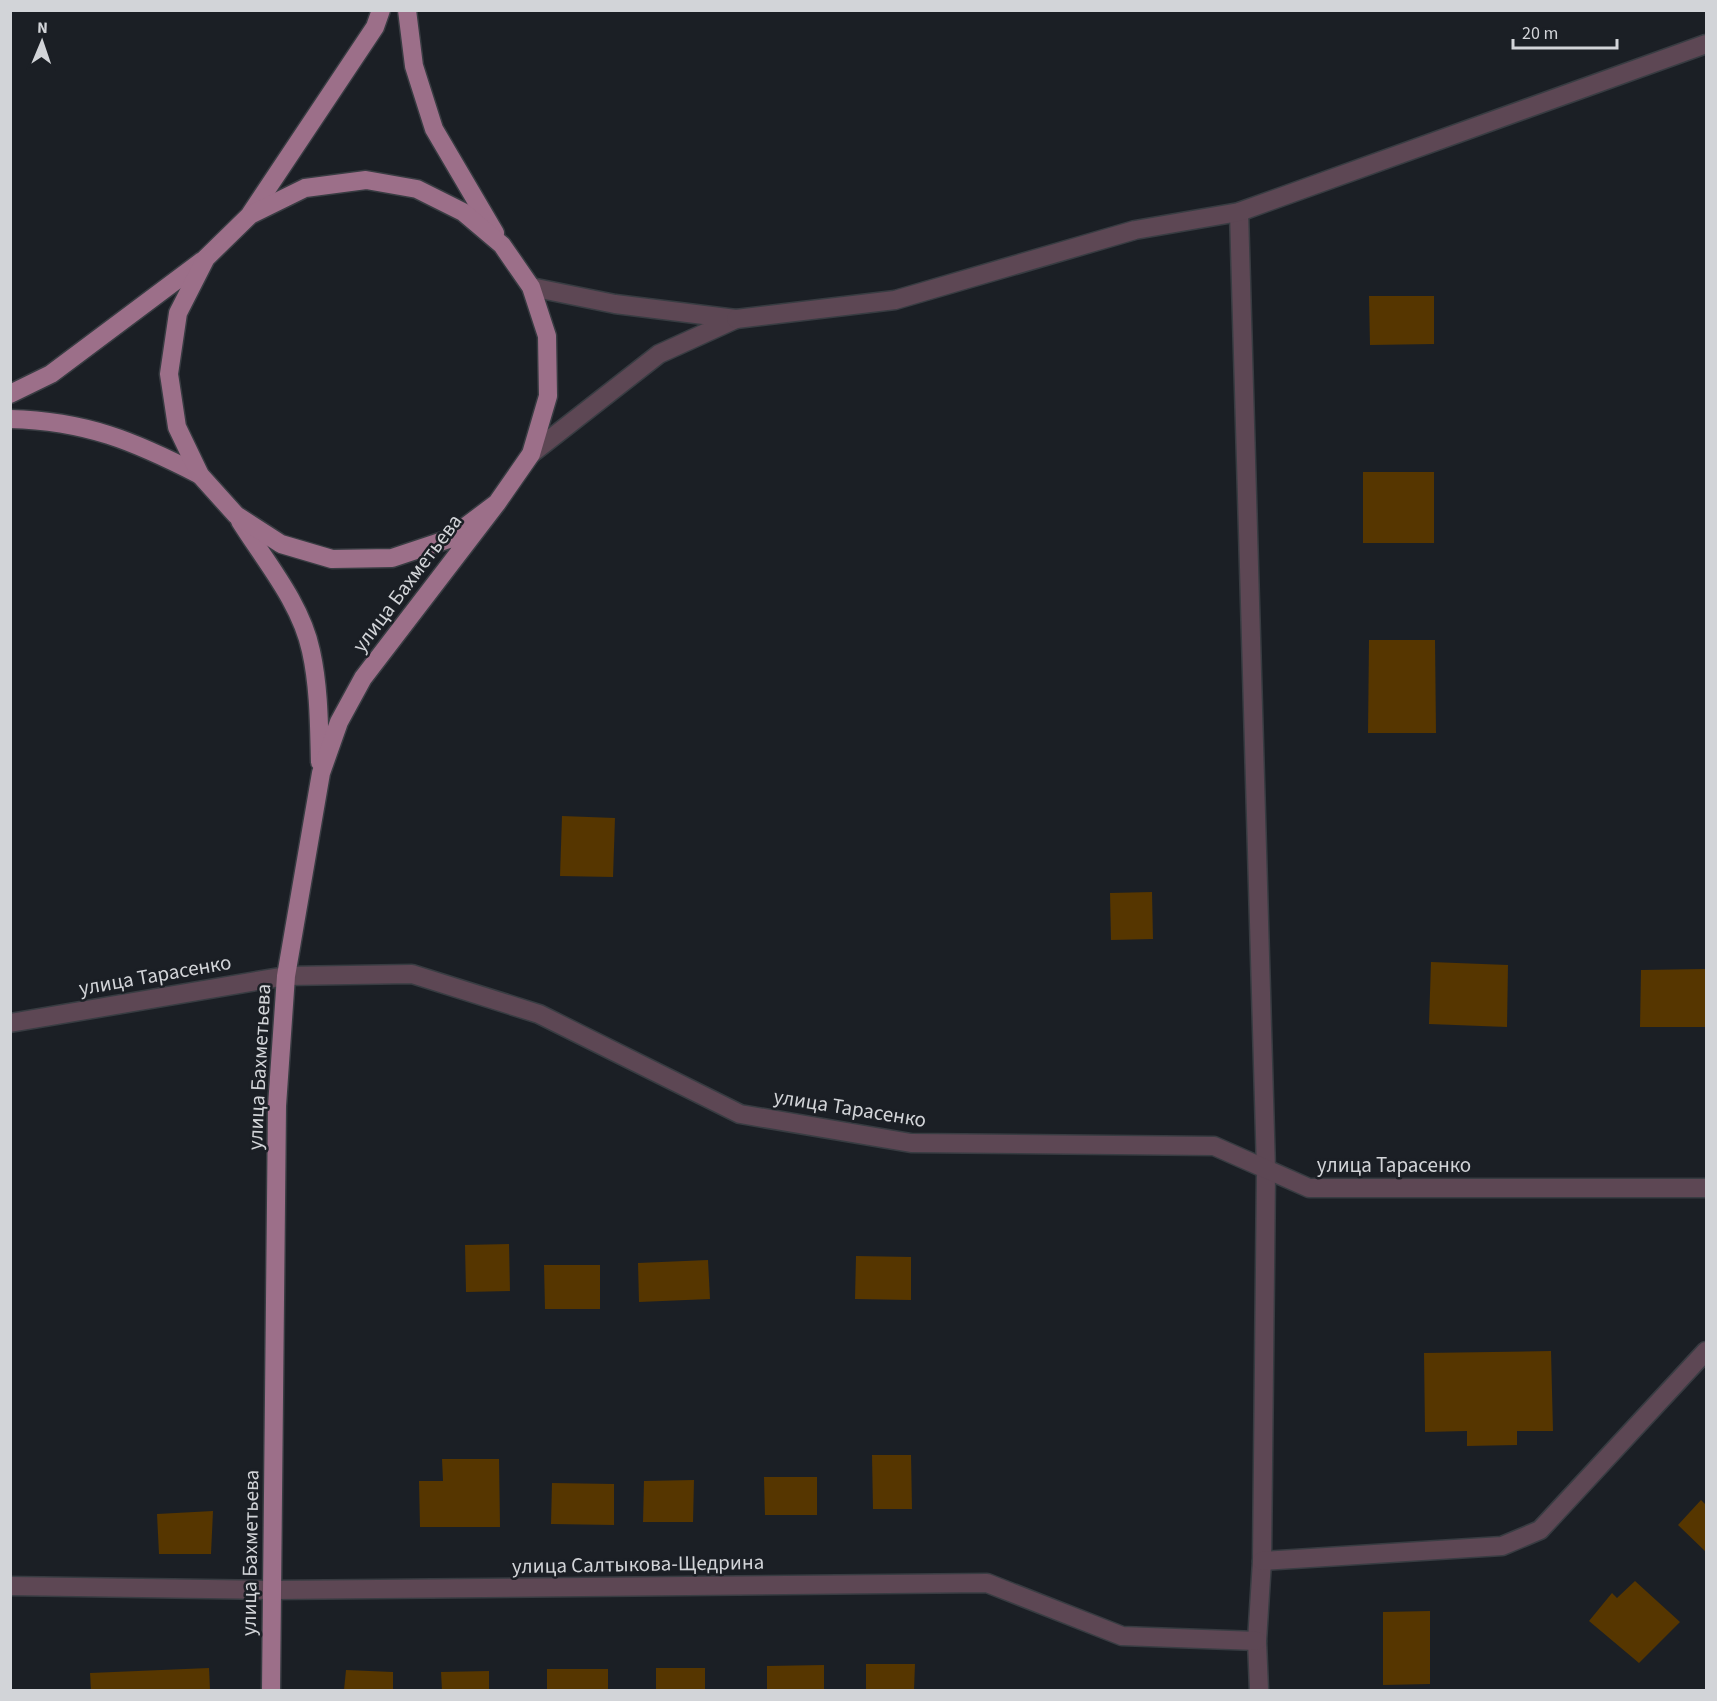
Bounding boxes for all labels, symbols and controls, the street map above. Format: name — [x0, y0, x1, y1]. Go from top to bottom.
north arrow — [12, 12, 72, 72]
scale bar — [1513, 12, 1616, 50]
text: N — [37, 17, 48, 39]
text: 20 m — [1522, 21, 1558, 46]
street label: улица Бахметьева — [345, 507, 469, 659]
street label: улица Тарасенко — [76, 947, 234, 1003]
street label: улица Бахметьева — [240, 983, 278, 1151]
street label: улица Тарасенко — [771, 1081, 929, 1135]
street label: улица Тарасенко — [1317, 1150, 1471, 1180]
street label: улица Бахметьева — [234, 1469, 266, 1637]
street label: улица Салтыкова-Щедрина — [512, 1547, 764, 1581]

